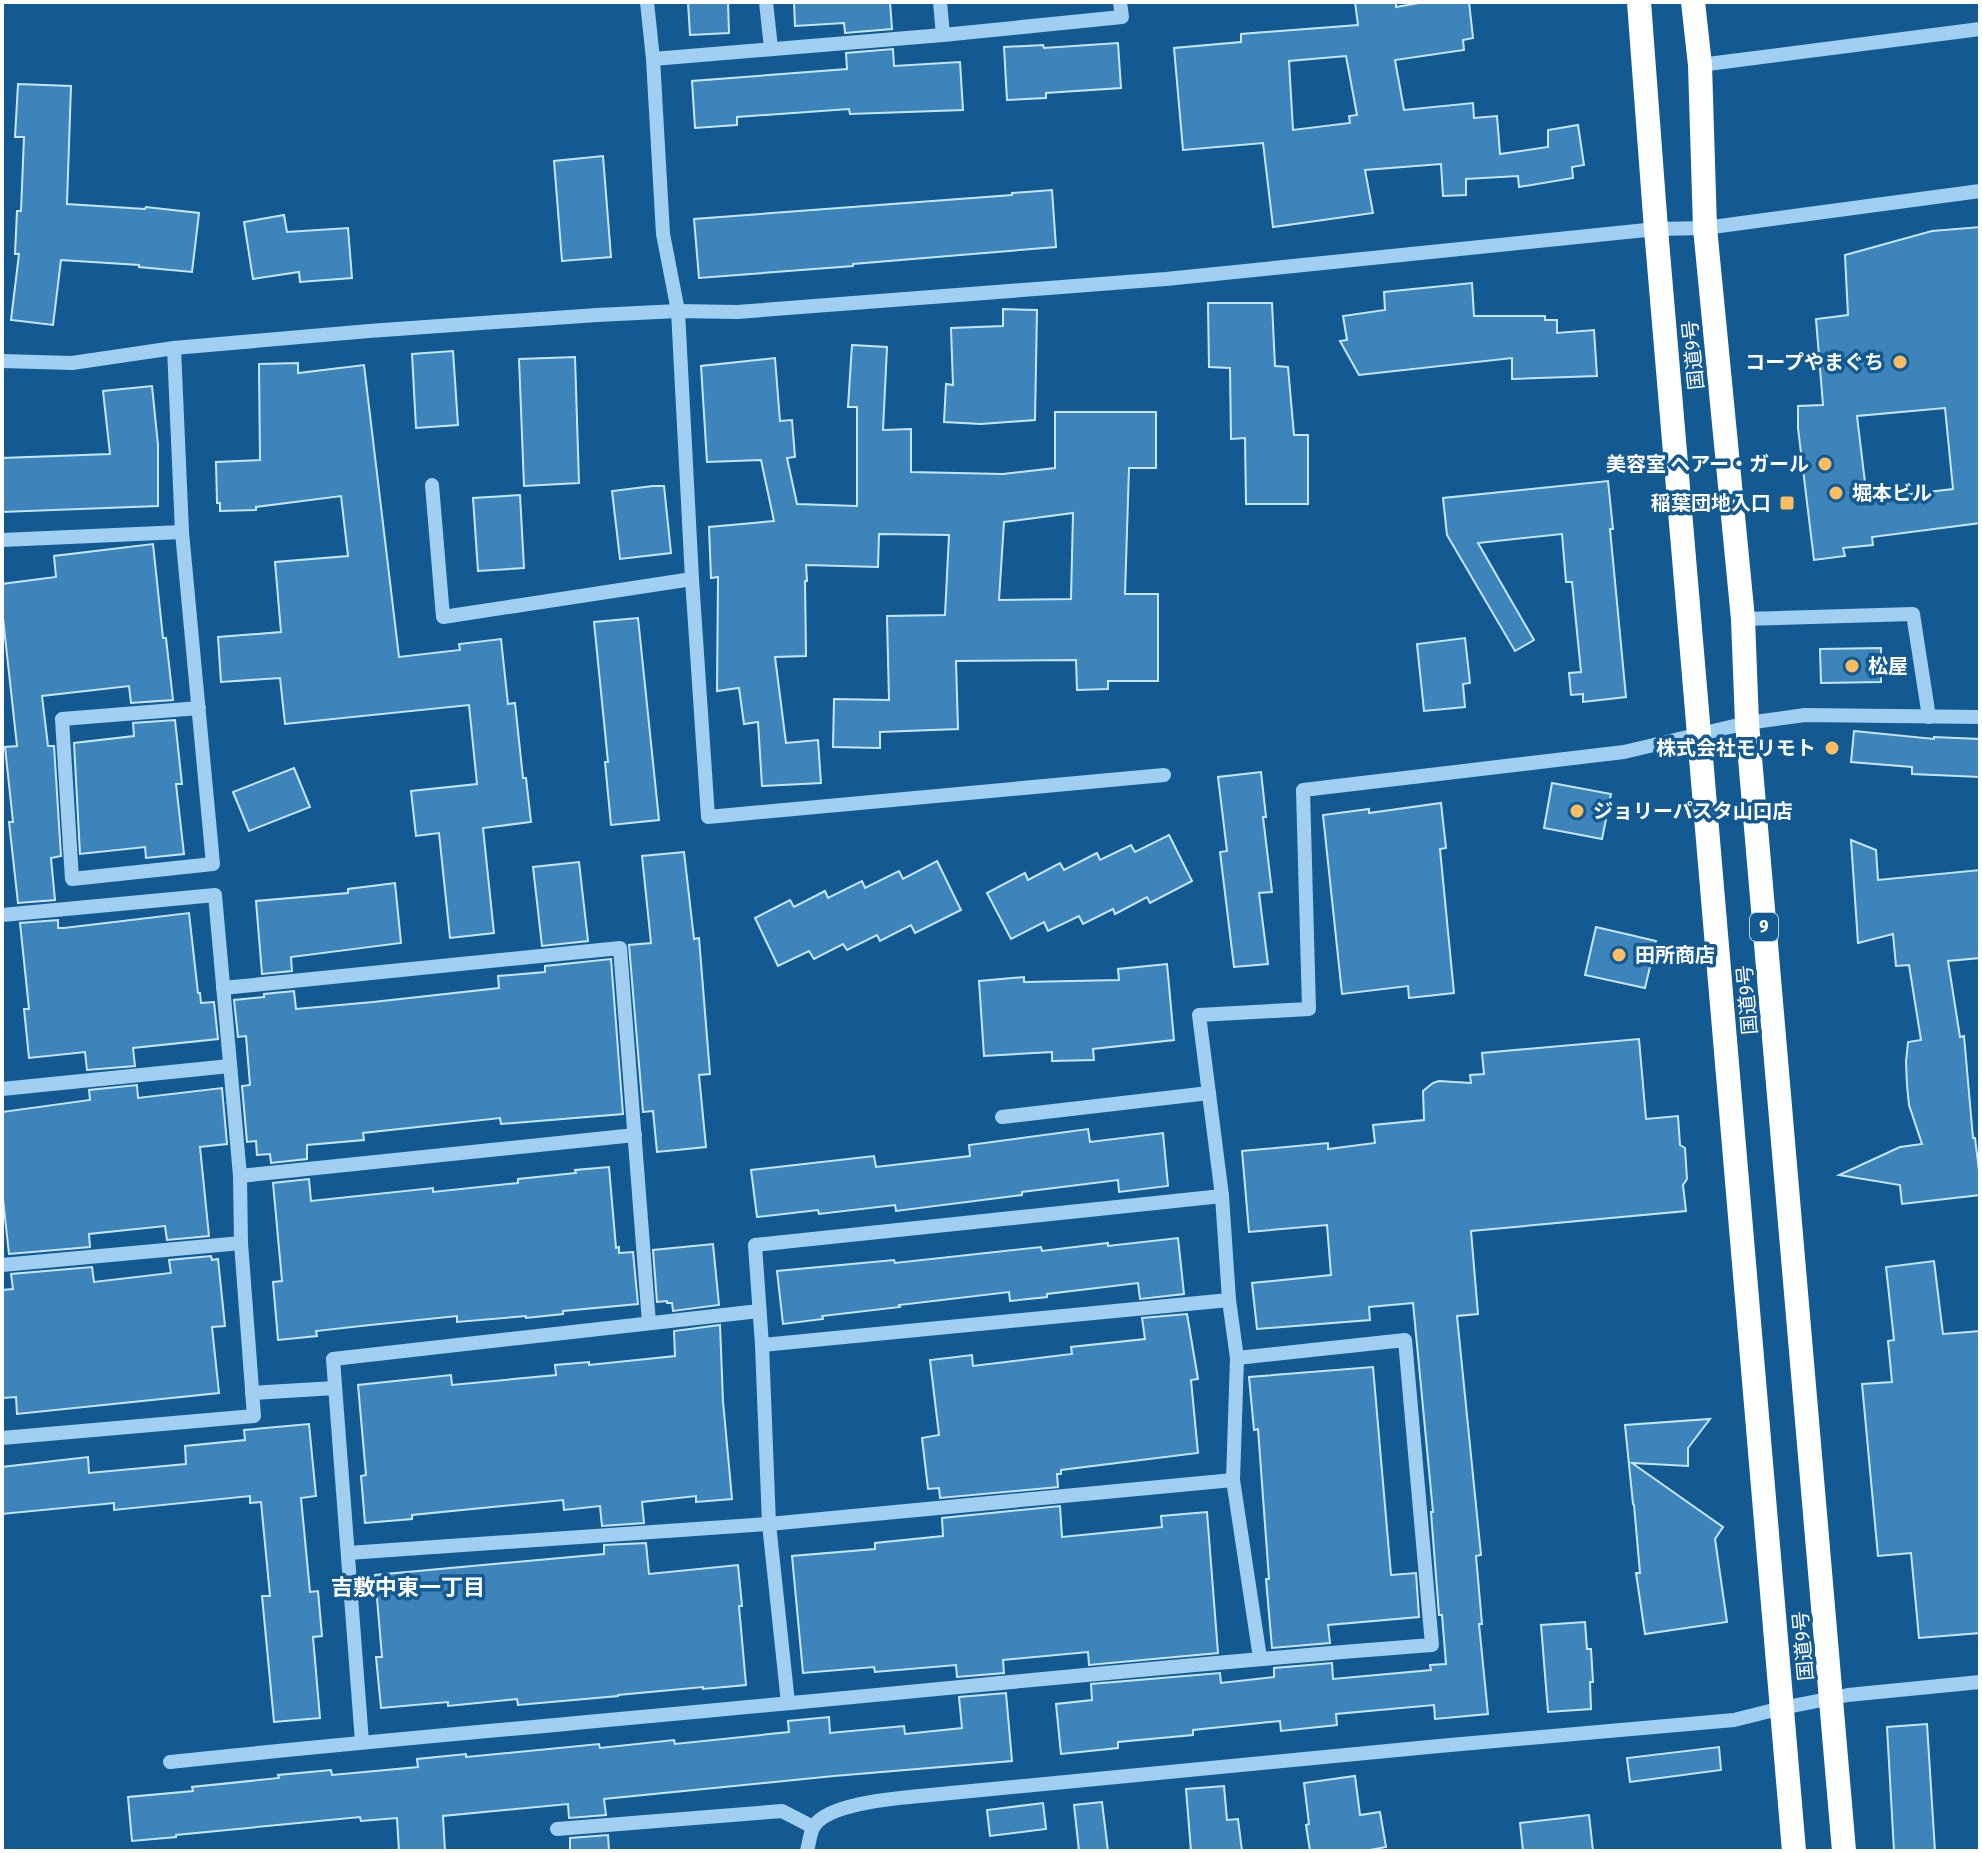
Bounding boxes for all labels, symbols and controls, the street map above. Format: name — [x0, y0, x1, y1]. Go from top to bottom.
street label: 国道9号 — [1677, 319, 1709, 391]
place label: コープやまぐち — [1745, 350, 1884, 374]
marker: コープやまぐち — [1891, 353, 1909, 371]
place label: 美容室 ヘアー・ガール — [1606, 452, 1809, 476]
marker: 美容室 ヘアー・ガール — [1816, 455, 1834, 473]
place label: 堀本ビル — [1852, 481, 1932, 505]
marker: 堀本ビル — [1827, 484, 1845, 502]
place label: 稲葉団地入口 — [1651, 491, 1771, 515]
marker: 稲葉団地入口 — [1778, 494, 1796, 512]
place label: 松屋 — [1868, 654, 1908, 678]
marker: 松屋 — [1843, 657, 1861, 675]
place label: 株式会社モリモト — [1656, 736, 1816, 760]
marker: 株式会社モリモト — [1823, 739, 1841, 757]
place label: ジョリーパスタ山口店 — [1593, 799, 1793, 823]
marker: ジョリーパスタ山口店 — [1568, 802, 1586, 820]
road number: 9 — [1750, 913, 1778, 941]
place label: 田所商店 — [1635, 943, 1715, 967]
marker: 田所商店 — [1610, 946, 1628, 964]
street label: 国道9号 — [1732, 964, 1762, 1036]
district label: 吉敷中東一丁目 — [331, 1574, 485, 1601]
street label: 国道9号 — [1788, 1610, 1818, 1682]

